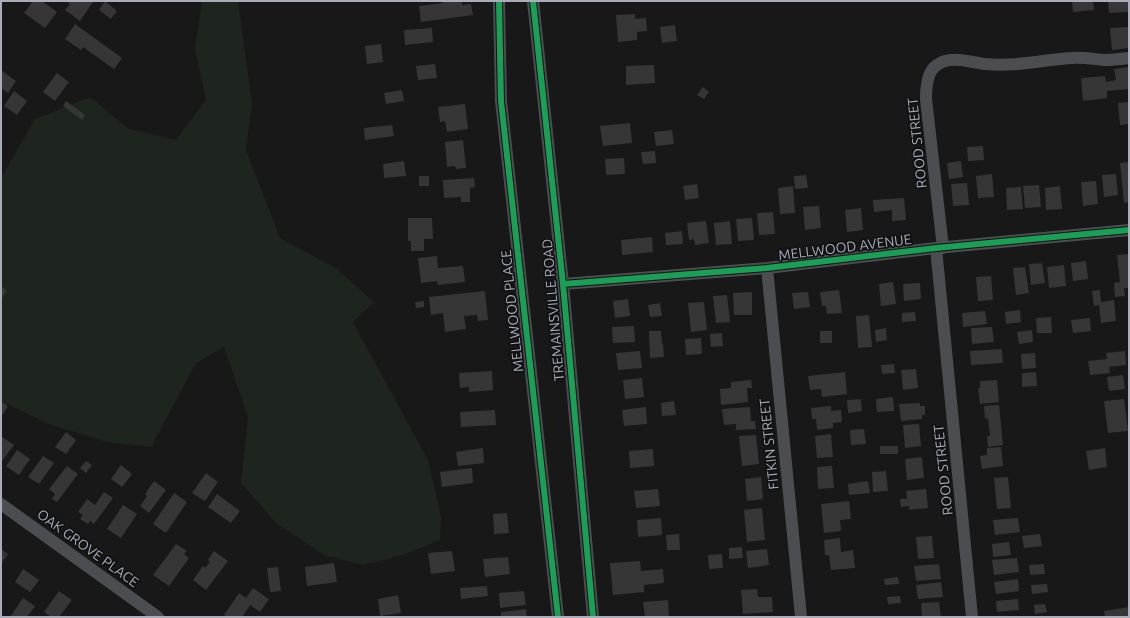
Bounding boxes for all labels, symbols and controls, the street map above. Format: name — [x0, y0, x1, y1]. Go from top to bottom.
street label: ROOD STREET — [904, 97, 930, 189]
street label: MELLWOOD AVENUE — [778, 231, 913, 263]
street label: TREMAINSVILLE ROAD — [539, 238, 567, 382]
street label: MELLWOOD PLACE — [498, 249, 526, 373]
street label: FITKIN STREET — [756, 398, 782, 490]
street label: ROOD STREET — [930, 424, 956, 516]
street label: OAK GROVE PLACE — [34, 506, 142, 590]

